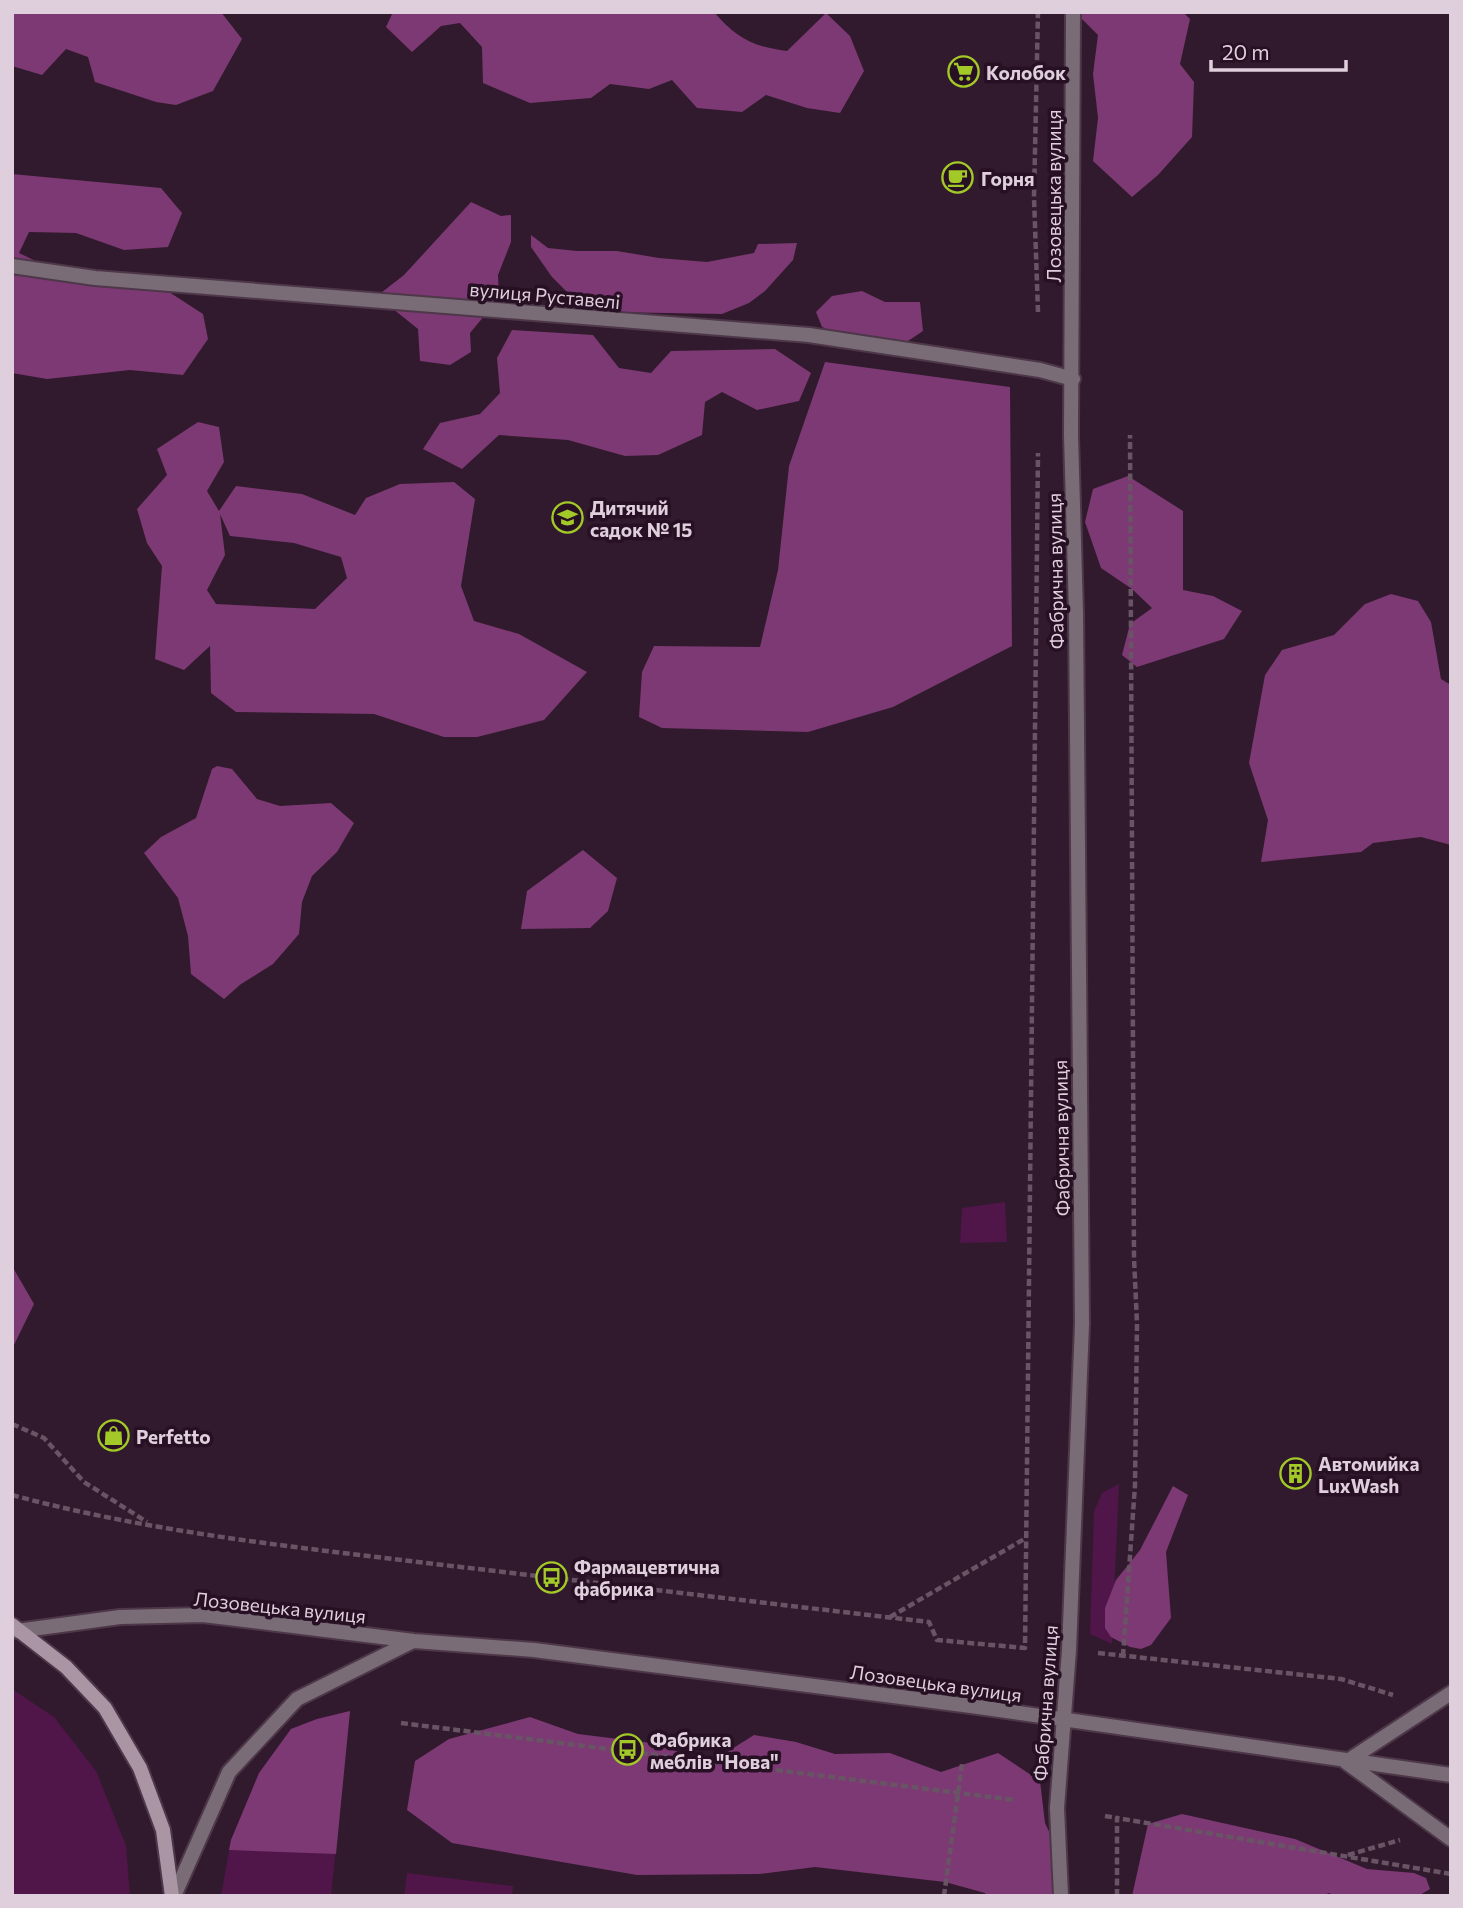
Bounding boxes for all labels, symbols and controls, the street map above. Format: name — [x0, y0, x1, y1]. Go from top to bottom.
scale bar — [1211, 28, 1346, 72]
text: 20 m — [1222, 39, 1270, 64]
supermarket icon: Колобок — [946, 55, 980, 89]
place label: Колобок — [986, 61, 1066, 84]
street label: Лозовецька вулиця — [1042, 110, 1065, 282]
cafe icon: Горня — [941, 161, 975, 195]
place label: Горня — [981, 167, 1035, 190]
street label: вулиця Руставелі — [469, 277, 621, 313]
street label: Фабрична вулиця — [1042, 493, 1068, 649]
place label: Дитячий садок № 15 — [590, 496, 692, 541]
school or university icon: Дитячий садок № 15 — [550, 501, 584, 535]
street label: Фабрична вулиця — [1048, 1060, 1074, 1216]
shop icon: Perfetto — [96, 1419, 130, 1453]
place label: Perfetto — [136, 1425, 211, 1448]
place label: Автомийка LuxWash — [1318, 1452, 1419, 1497]
building icon: Автомийка LuxWash — [1278, 1457, 1312, 1491]
place label: Фармацевтична фабрика — [574, 1555, 720, 1600]
bus stop icon: Фармацевтична фабрика — [534, 1560, 568, 1594]
street label: Лозовецька вулиця — [193, 1587, 367, 1627]
street label: Фабрична вулиця — [1028, 1624, 1062, 1782]
street label: Лозовецька вулиця — [849, 1660, 1023, 1706]
place label: Фабрика меблів "Нова" — [650, 1728, 778, 1773]
bus stop icon: Фабрика меблів "Нова" — [610, 1733, 644, 1767]

